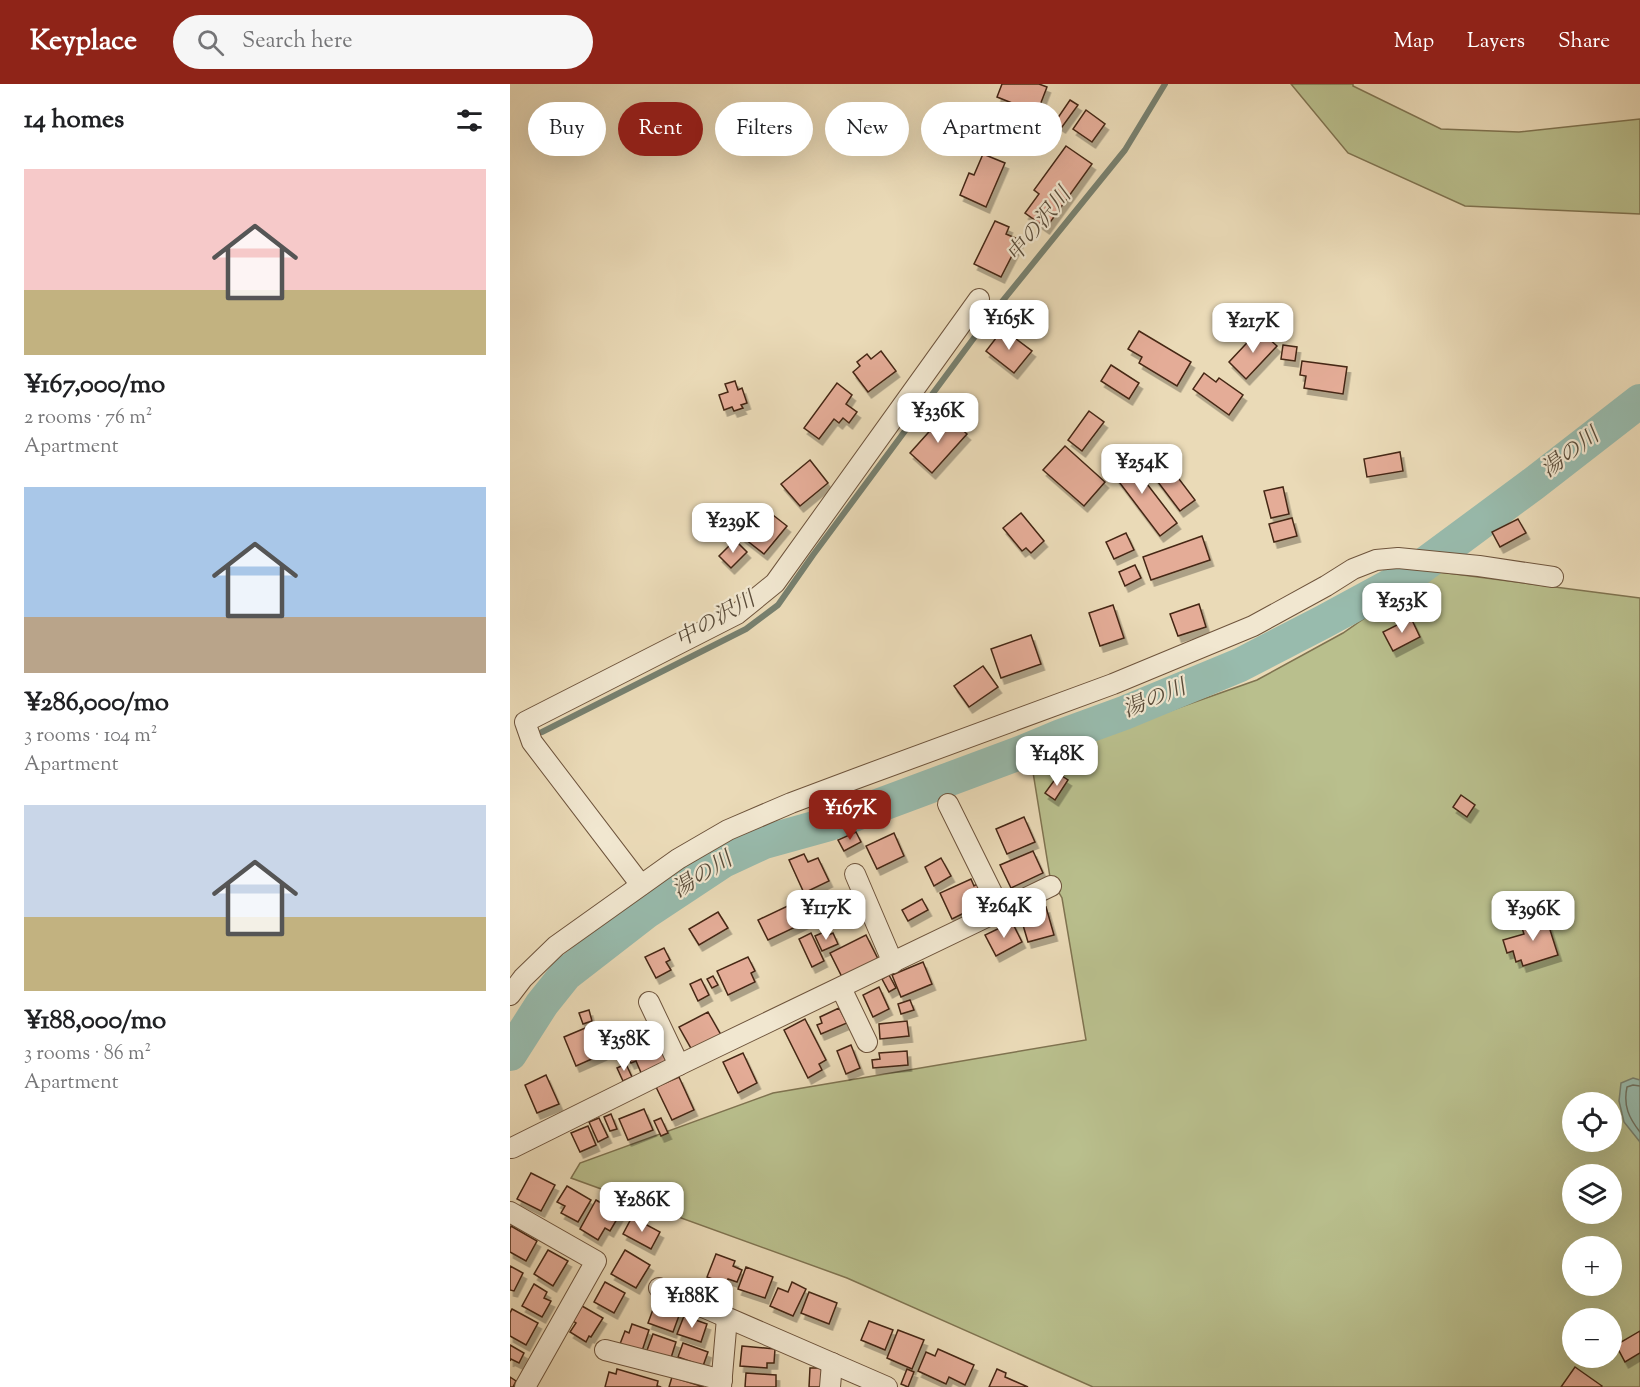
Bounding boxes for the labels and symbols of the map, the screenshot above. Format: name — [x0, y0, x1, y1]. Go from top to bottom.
water label: 中の沢川 — [1000, 180, 1081, 270]
pin: ¥165K — [967, 300, 1051, 351]
pin: ¥217K — [1211, 303, 1295, 354]
pin: ¥336K — [896, 393, 980, 444]
water label: 湯の川 — [1535, 420, 1609, 487]
pin: ¥254K — [1100, 444, 1184, 495]
pin: ¥239K — [691, 503, 775, 554]
pin: ¥253K — [1360, 583, 1444, 634]
water label: 中の沢川 — [670, 584, 764, 657]
water label: 湯の川 — [1118, 672, 1193, 727]
pin: ¥148K — [1015, 736, 1099, 787]
pin: ¥167K — [808, 790, 892, 841]
water label: 湯の川 — [667, 844, 741, 907]
pin: ¥264K — [962, 888, 1046, 939]
pin: ¥117K — [784, 890, 868, 941]
pin: ¥396K — [1491, 891, 1575, 942]
pin: ¥358K — [582, 1021, 666, 1072]
pin: ¥286K — [600, 1182, 684, 1233]
pin: ¥188K — [650, 1278, 734, 1329]

